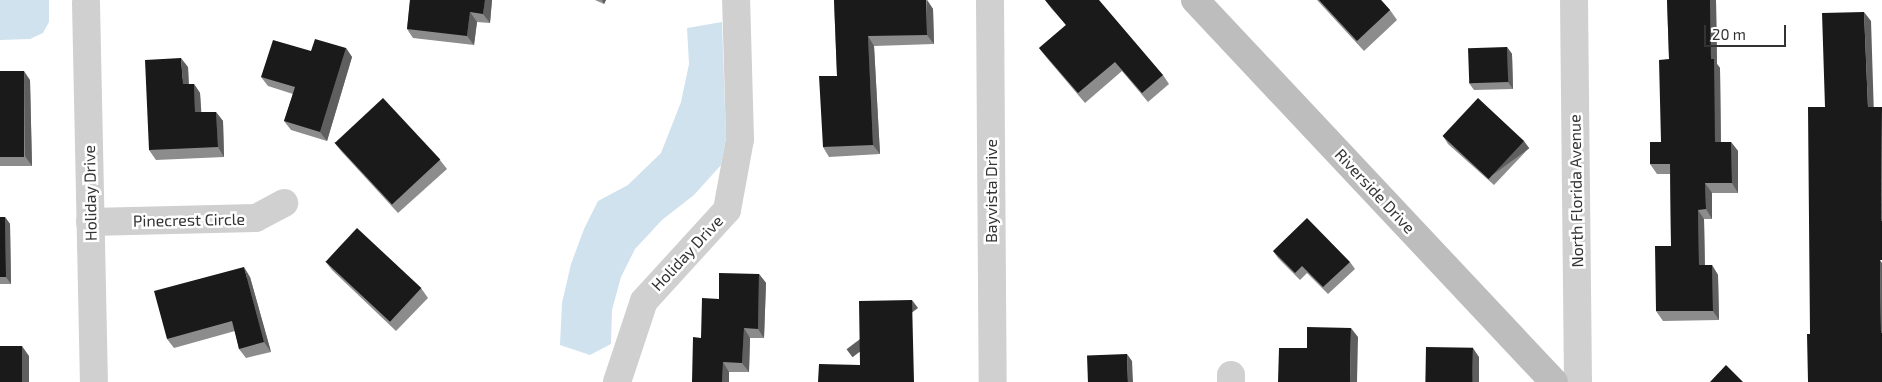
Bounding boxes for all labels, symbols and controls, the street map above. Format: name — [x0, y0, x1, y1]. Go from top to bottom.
scale bar — [1707, 15, 1790, 47]
text: 20 m — [1712, 25, 1746, 43]
street label: North Florida Avenue — [1565, 114, 1587, 268]
street label: Bayvista Drive — [981, 139, 1001, 243]
street label: Holiday Drive — [80, 145, 100, 241]
street label: Riverside Drive — [1331, 145, 1419, 237]
street label: Pinecrest Circle — [133, 209, 245, 231]
street label: Holiday Drive — [647, 211, 727, 295]

